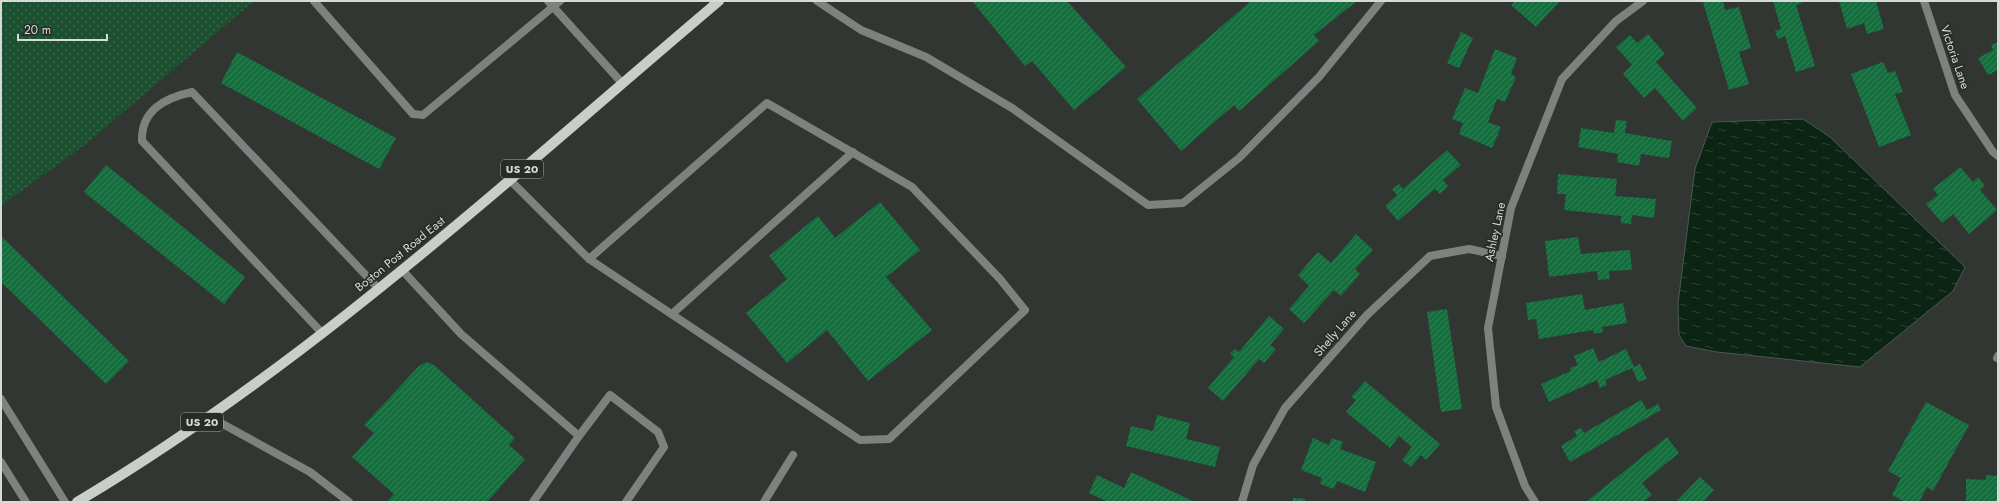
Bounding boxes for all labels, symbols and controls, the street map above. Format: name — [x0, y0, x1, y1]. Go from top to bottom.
scale bar — [18, 16, 107, 42]
text: 20 m — [24, 21, 51, 39]
street label: Victoria Lane — [1936, 23, 1974, 91]
road number: US 20 — [501, 160, 543, 178]
street label: Ashley Lane — [1480, 201, 1510, 263]
street label: Boston Post Road East — [351, 212, 449, 296]
street label: Shelly Lane — [1309, 306, 1361, 360]
road number: US 20 — [181, 413, 223, 431]

